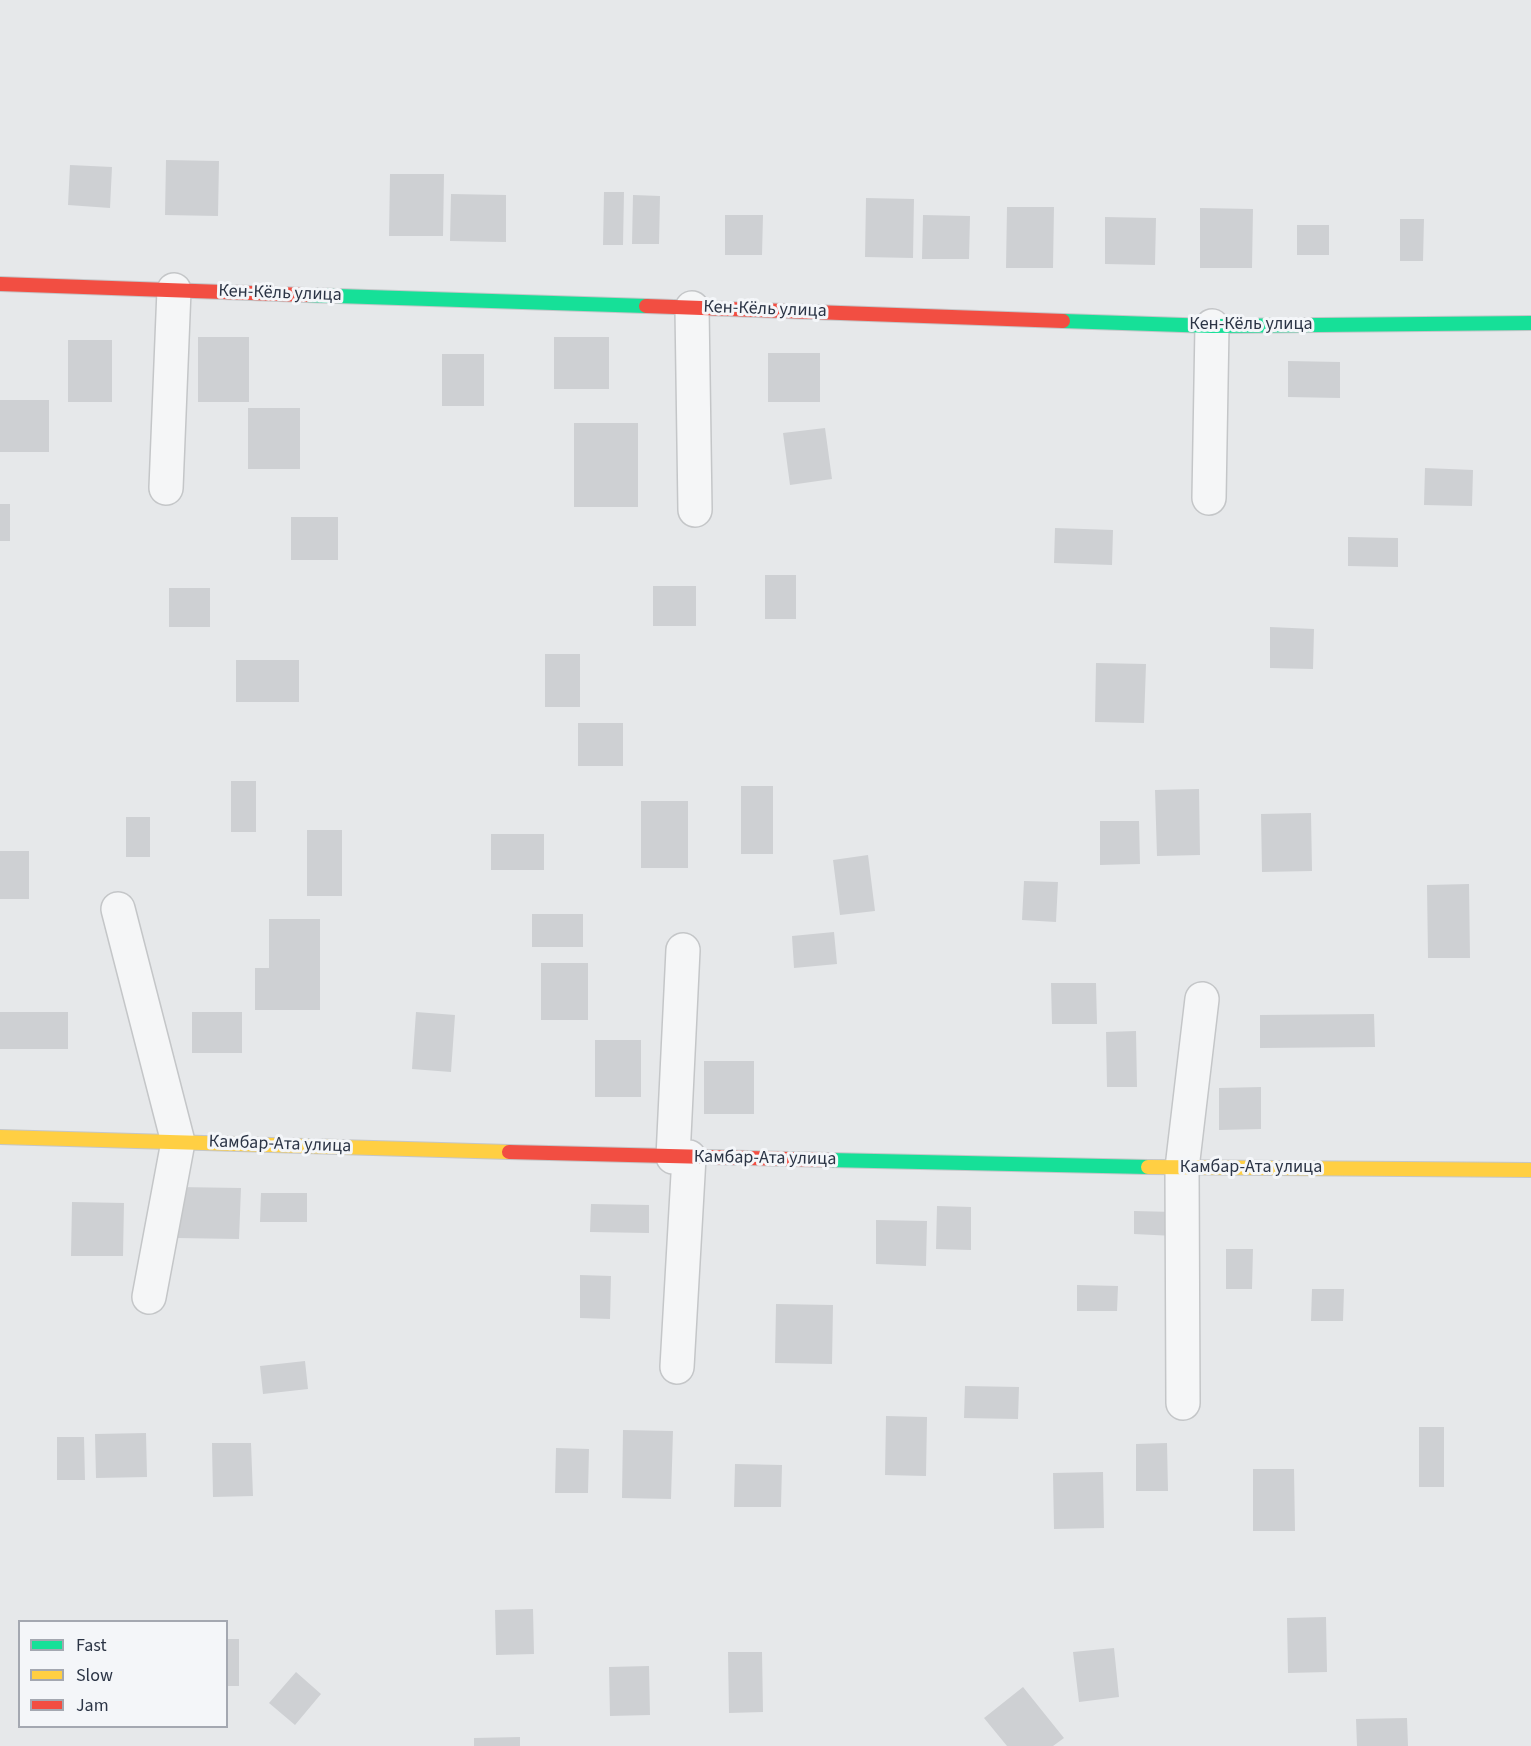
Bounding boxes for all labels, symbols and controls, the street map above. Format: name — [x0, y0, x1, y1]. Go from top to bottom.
street label: Кен-Кёль улица — [218, 281, 342, 307]
street label: Кен-Кёль улица — [703, 297, 827, 323]
street label: Кен-Кёль улица — [1189, 314, 1313, 336]
street label: Камбар-Ата улица — [208, 1132, 352, 1158]
street label: Камбар-Ата улица — [694, 1147, 836, 1171]
street label: Камбар-Ата улица — [1180, 1157, 1322, 1179]
legend — [18, 1620, 228, 1728]
text: Fast — [76, 1633, 107, 1658]
text: Slow — [76, 1663, 113, 1688]
text: Jam — [76, 1693, 109, 1718]

